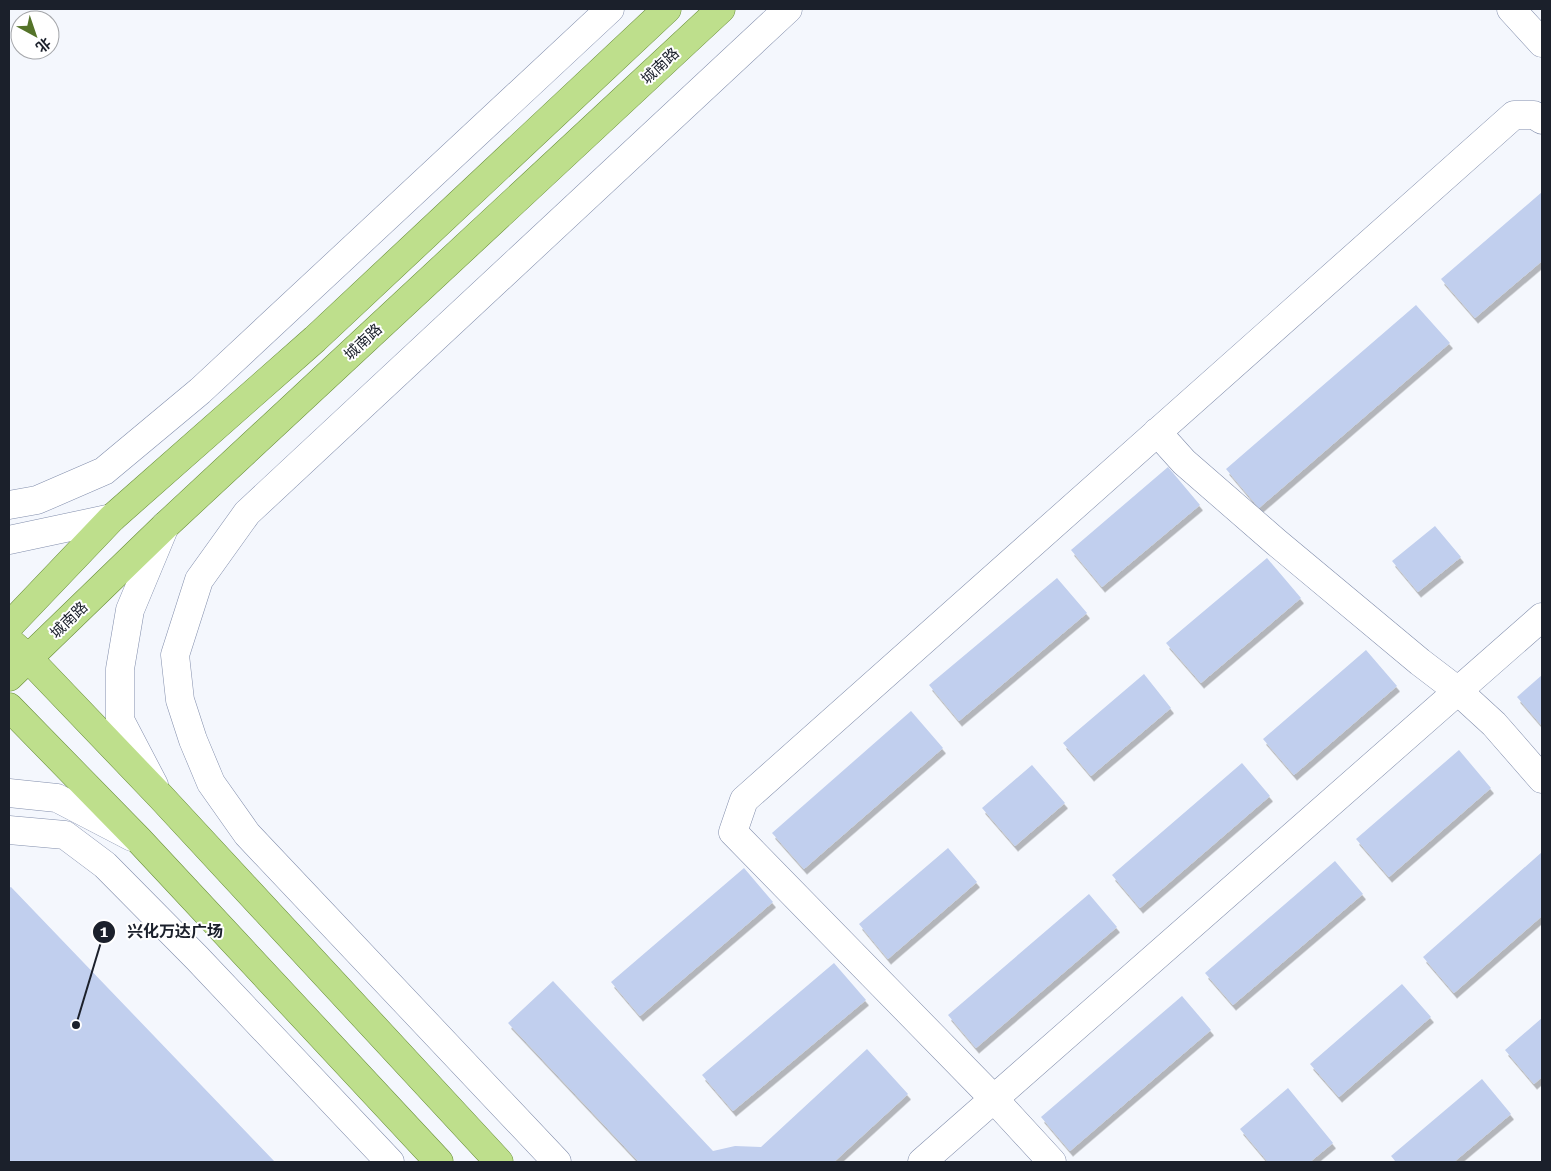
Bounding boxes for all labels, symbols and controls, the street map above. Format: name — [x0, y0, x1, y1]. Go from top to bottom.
north arrow — [10, 10, 60, 60]
text: 北 — [33, 34, 54, 56]
street label: 城南路 — [637, 44, 683, 88]
street label: 城南路 — [340, 320, 386, 364]
street label: 城南路 — [47, 598, 91, 642]
callout: 兴化万达广场 — [92, 916, 233, 947]
text: 兴化万达广场 — [127, 922, 223, 941]
text: 1 — [100, 923, 109, 941]

